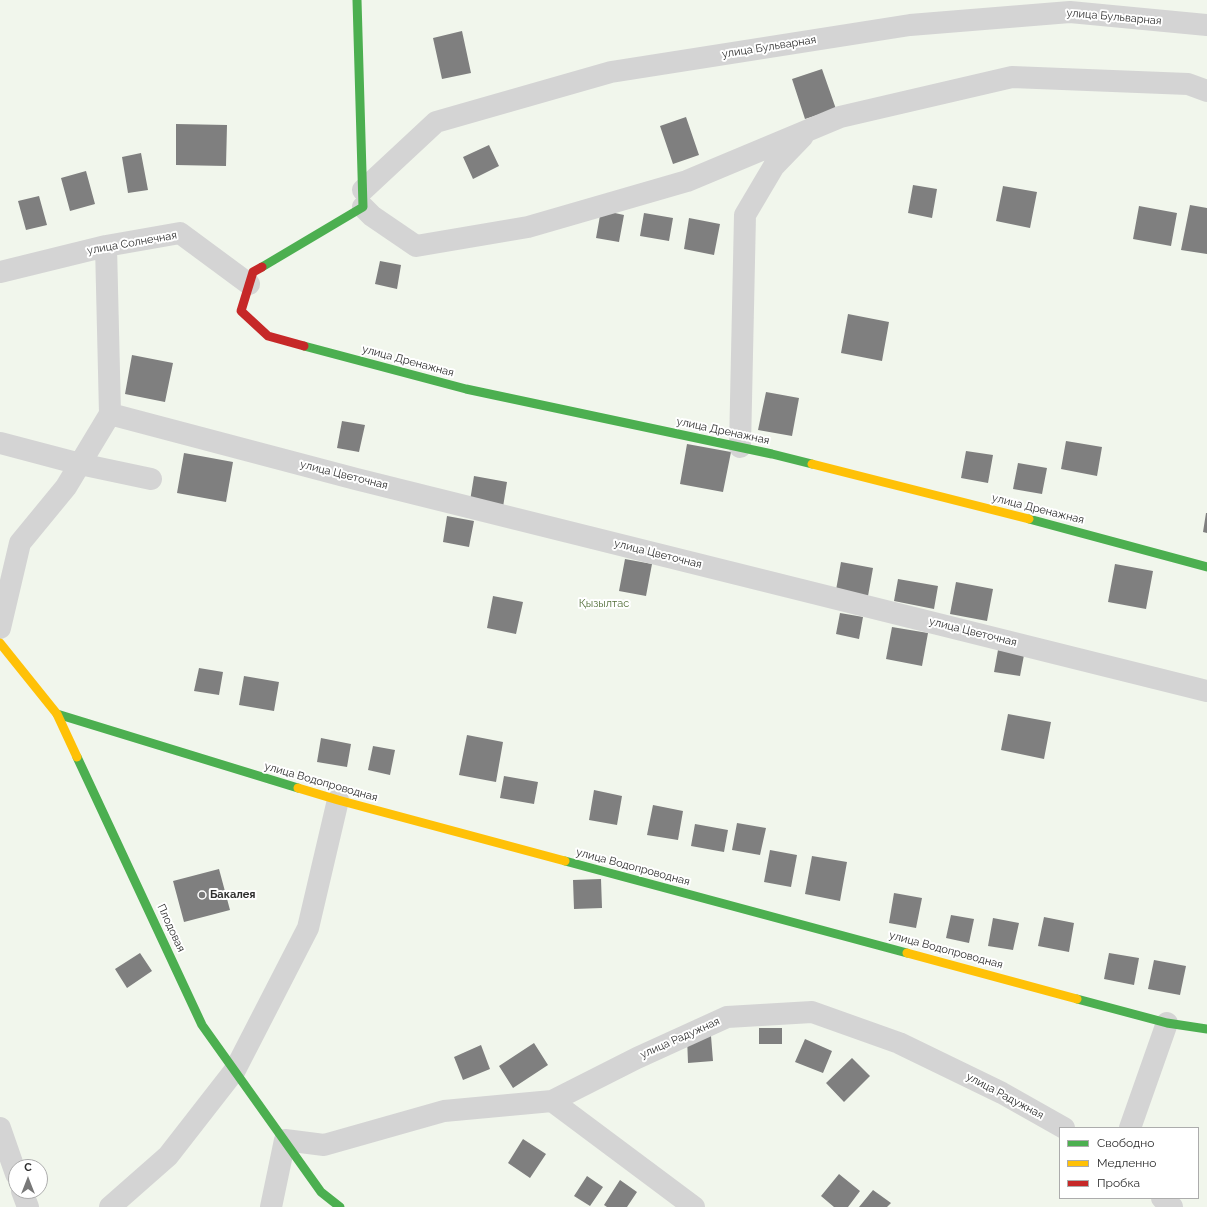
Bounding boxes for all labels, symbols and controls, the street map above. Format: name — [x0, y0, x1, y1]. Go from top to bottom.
street label: улица Бульварная — [1066, 6, 1162, 28]
street label: улица Бульварная — [721, 33, 817, 61]
street label: улица Солнечная — [86, 229, 178, 257]
street label: улица Дренажная — [361, 342, 455, 380]
street label: улица Дренажная — [675, 415, 771, 447]
street label: улица Цветочная — [299, 458, 389, 492]
street label: улица Дренажная — [991, 491, 1085, 527]
street label: улица Цветочная — [613, 537, 703, 571]
park label: Қызылтас — [579, 597, 629, 611]
street label: улица Цветочная — [928, 615, 1018, 649]
street label: улица Водопроводная — [263, 760, 379, 804]
street label: улица Водопроводная — [575, 845, 691, 889]
place label: Бакалея — [210, 888, 255, 902]
marker: Бакалея — [197, 890, 207, 900]
street label: Плодовая — [154, 902, 188, 954]
street label: улица Водопроводная — [888, 928, 1004, 972]
street label: улица Радужная — [638, 1015, 722, 1061]
street label: улица Радужная — [964, 1070, 1046, 1122]
legend — [1059, 1127, 1199, 1199]
text: Свободно — [1097, 1136, 1154, 1150]
text: Медленно — [1097, 1156, 1156, 1170]
north arrow — [8, 1159, 48, 1199]
text: С — [24, 1161, 32, 1174]
text: Пробка — [1097, 1176, 1140, 1190]

